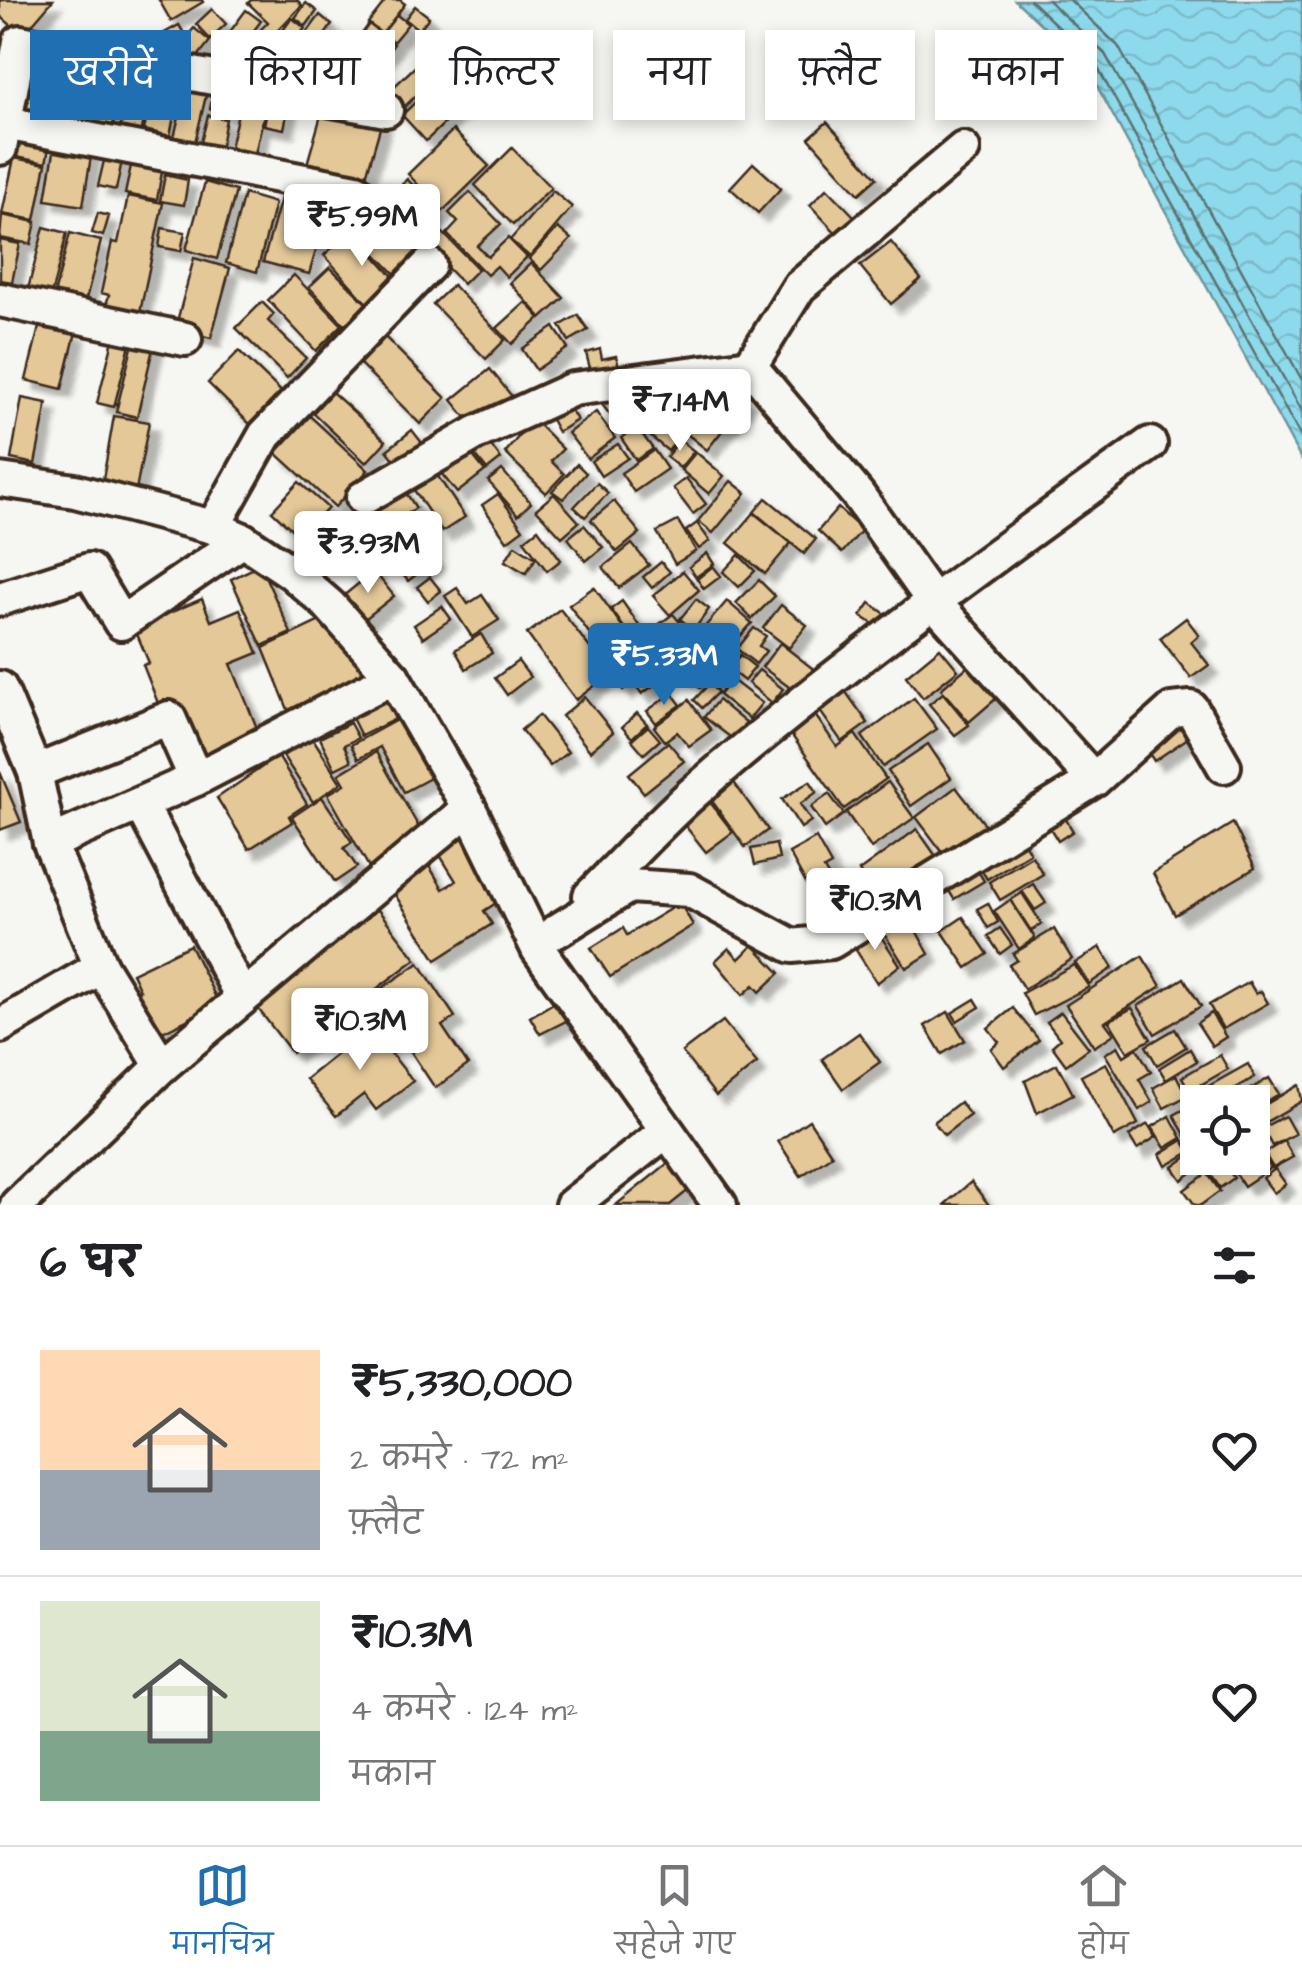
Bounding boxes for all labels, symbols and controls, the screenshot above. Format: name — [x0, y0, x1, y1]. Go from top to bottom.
chip: खरीदें — [30, 30, 191, 120]
chip: किराया — [211, 30, 395, 120]
chip: फ़िल्टर — [415, 30, 593, 120]
chip: नया — [613, 30, 745, 120]
chip: फ़्लैट — [765, 30, 915, 120]
chip: मकान — [935, 30, 1097, 120]
pin: ₹5.99M — [281, 184, 443, 269]
text: ₹5.99M — [306, 194, 418, 239]
pin: ₹7.14M — [599, 369, 761, 454]
text: ₹7.14M — [631, 379, 729, 424]
pin: ₹3.93M — [287, 511, 449, 596]
text: ₹3.93M — [316, 521, 420, 566]
pin: ₹5.33M — [583, 623, 745, 708]
text: ₹5.33M — [610, 633, 718, 678]
pin: ₹10.3M — [794, 868, 956, 953]
text: ₹10.3M — [828, 878, 922, 923]
pin: ₹10.3M — [279, 988, 441, 1073]
text: ₹10.3M — [313, 998, 407, 1043]
map controls — [1180, 1085, 1270, 1175]
button: locate — [1180, 1085, 1270, 1175]
text: 6 घर — [40, 1235, 139, 1293]
icon: filters — [1207, 1238, 1262, 1293]
text: ₹5,330,000 — [350, 1355, 572, 1413]
icon: home — [120, 1390, 240, 1510]
icon: heart — [1207, 1423, 1262, 1478]
text: 2 कमरे · 72 m² — [350, 1437, 569, 1482]
text: फ़्लैट — [350, 1502, 423, 1547]
text: ₹10.3M — [350, 1606, 473, 1664]
icon: home — [120, 1641, 240, 1761]
icon: heart — [1207, 1674, 1262, 1729]
text: 4 कमरे · 124 m² — [350, 1688, 578, 1733]
text: मकान — [350, 1753, 435, 1798]
tab: मानचित्र — [171, 1858, 273, 1975]
tab: सहेजे गए — [615, 1858, 735, 1975]
tab: होम — [1076, 1858, 1131, 1975]

